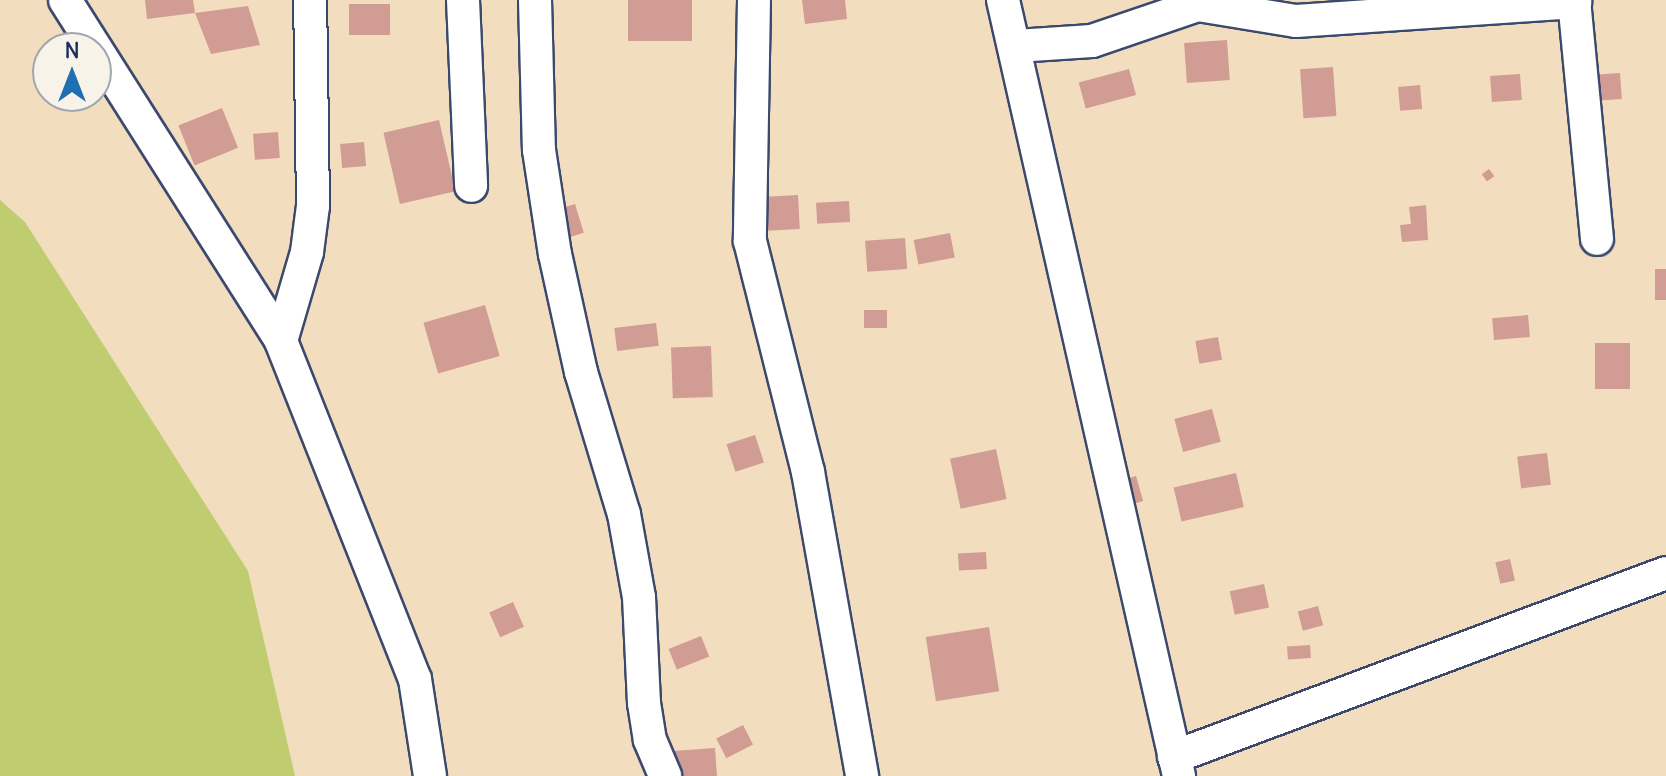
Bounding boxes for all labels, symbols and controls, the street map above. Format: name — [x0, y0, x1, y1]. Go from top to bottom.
north arrow — [32, 32, 112, 112]
text: N — [64, 36, 80, 64]

